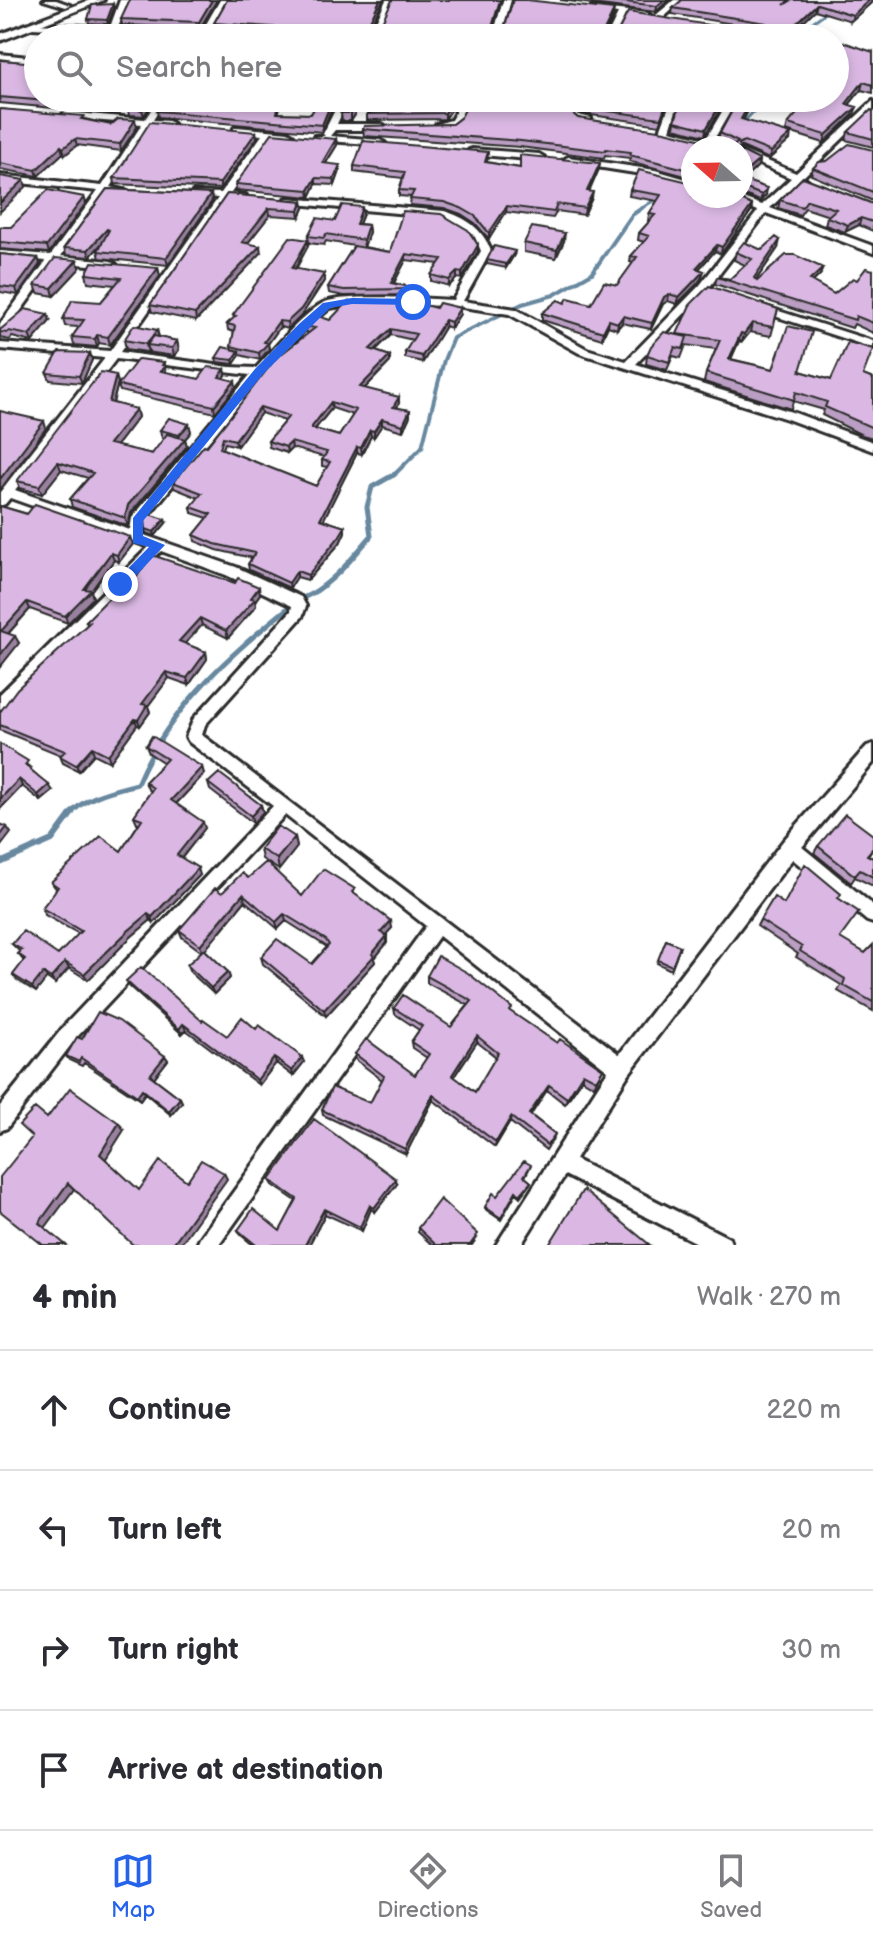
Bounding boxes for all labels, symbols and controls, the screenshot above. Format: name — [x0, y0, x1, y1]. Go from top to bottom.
search box — [24, 24, 849, 112]
icon: search — [52, 46, 96, 90]
text: Search here — [116, 50, 282, 86]
north arrow — [681, 136, 753, 208]
route start — [395, 284, 431, 320]
route end — [102, 566, 138, 602]
text: 4 min — [32, 1277, 118, 1318]
text: Walk · 270 m — [697, 1282, 841, 1313]
icon: ahead — [32, 1388, 76, 1432]
text: Continue — [108, 1392, 231, 1428]
text: 220 m — [767, 1395, 841, 1426]
icon: left — [32, 1508, 76, 1552]
text: Turn left — [108, 1512, 222, 1548]
text: 20 m — [782, 1515, 841, 1546]
icon: right — [32, 1628, 76, 1672]
text: Turn right — [108, 1632, 239, 1668]
text: 30 m — [781, 1635, 841, 1666]
icon: arrive — [32, 1748, 76, 1792]
text: Arrive at destination — [108, 1752, 384, 1788]
tab: Map — [111, 1849, 155, 1924]
tab: Directions — [377, 1849, 478, 1924]
tab: Saved — [700, 1849, 762, 1924]

